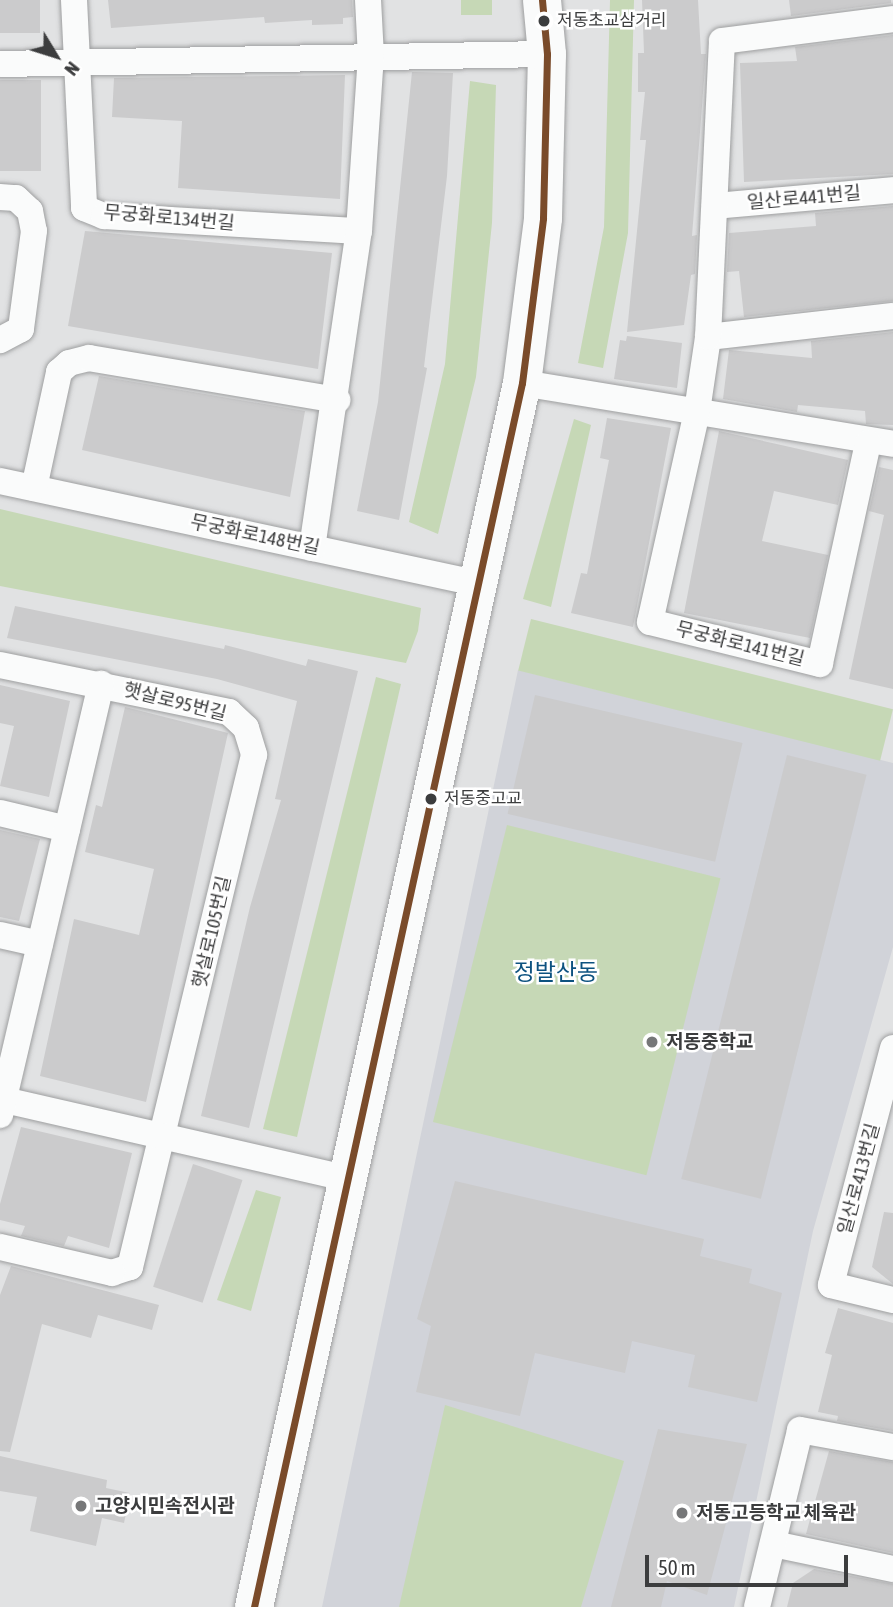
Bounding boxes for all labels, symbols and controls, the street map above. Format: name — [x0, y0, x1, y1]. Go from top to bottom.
place label: 저동초교삼거리 — [557, 11, 666, 31]
marker: 저동초교삼거리 — [537, 14, 551, 28]
north arrow — [21, 21, 91, 91]
text: N — [60, 58, 85, 80]
street label: 일산로441번길 — [746, 182, 862, 214]
street label: 무궁화로134번길 — [102, 201, 236, 235]
street label: 무궁화로148번길 — [188, 510, 322, 560]
street label: 무궁화로141번길 — [673, 617, 807, 671]
street label: 햇살로95번길 — [121, 678, 229, 726]
place label: 저동중고교 — [444, 789, 522, 809]
marker: 저동중고교 — [424, 792, 438, 806]
street label: 햇살로105번길 — [188, 874, 236, 990]
district label: 정발산동 — [514, 958, 598, 986]
place label: 저동중학교 — [666, 1031, 753, 1053]
marker: 저동중학교 — [644, 1034, 660, 1050]
street label: 일산로413번길 — [833, 1121, 885, 1237]
place label: 고양시민속전시관 — [95, 1495, 235, 1517]
marker: 고양시민속전시관 — [73, 1498, 89, 1514]
place label: 저동고등학교 체육관 — [696, 1502, 856, 1524]
marker: 저동고등학교 체육관 — [674, 1505, 690, 1521]
scale bar — [648, 1540, 851, 1584]
text: 50 m — [658, 1555, 696, 1579]

